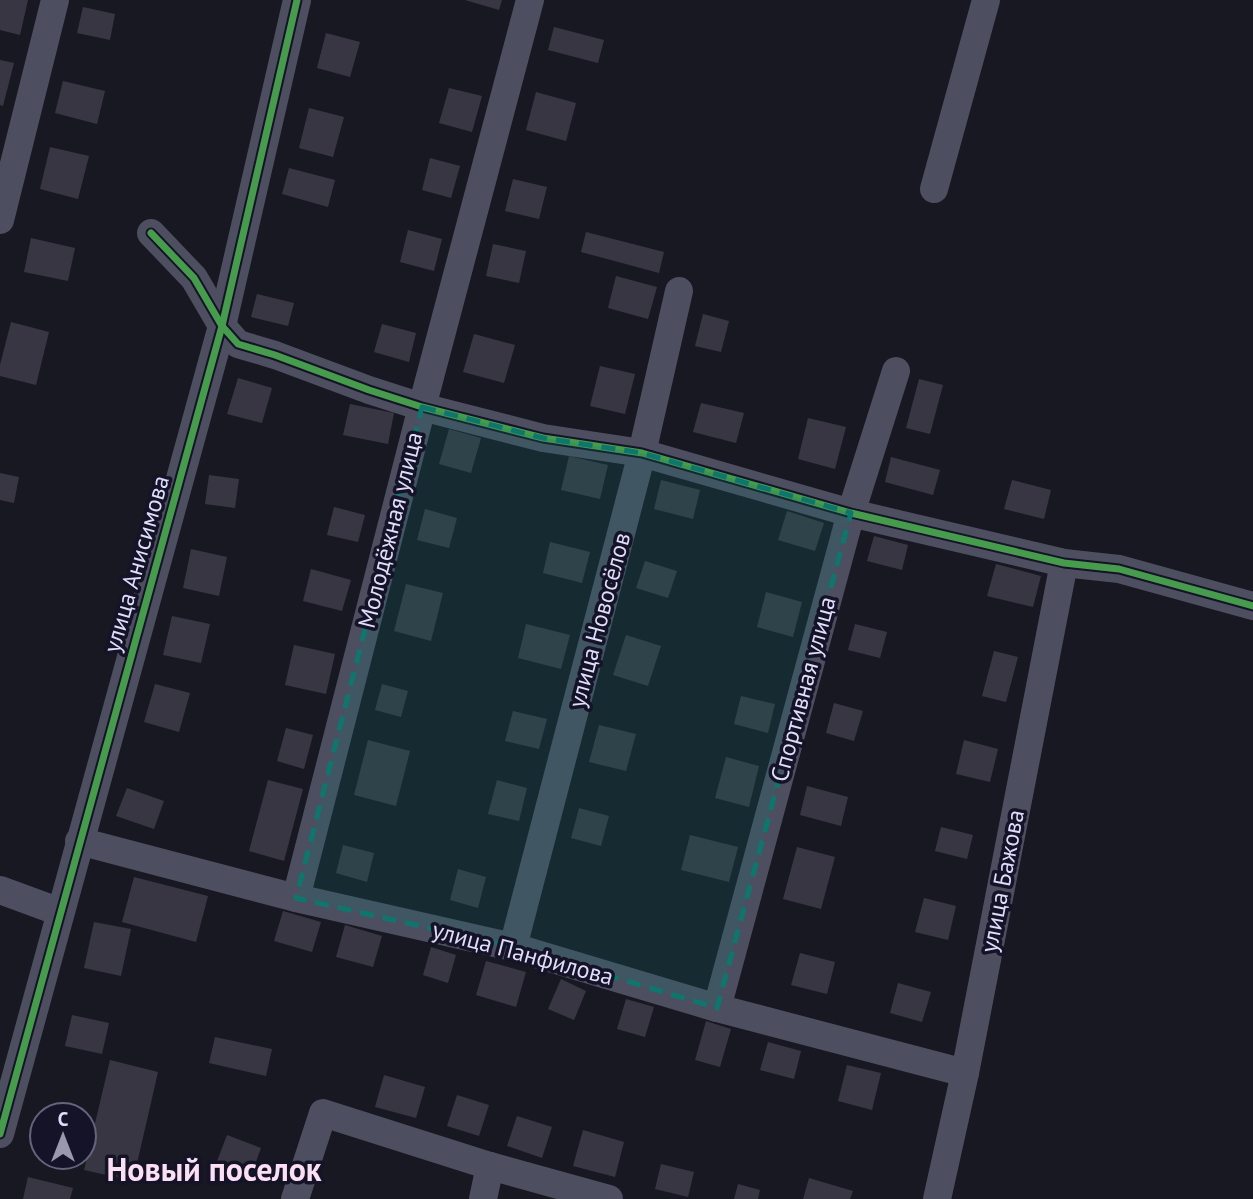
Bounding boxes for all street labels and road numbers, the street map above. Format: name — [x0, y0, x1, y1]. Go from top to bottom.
street label: Молодёжная улица — [351, 429, 429, 631]
street label: улица Анисимова — [96, 472, 176, 656]
street label: улица Новосёлов — [561, 529, 637, 711]
street label: Спортивная улица — [763, 593, 843, 785]
street label: улица Бажова — [973, 807, 1031, 955]
street label: улица Панфилова — [429, 914, 617, 992]

